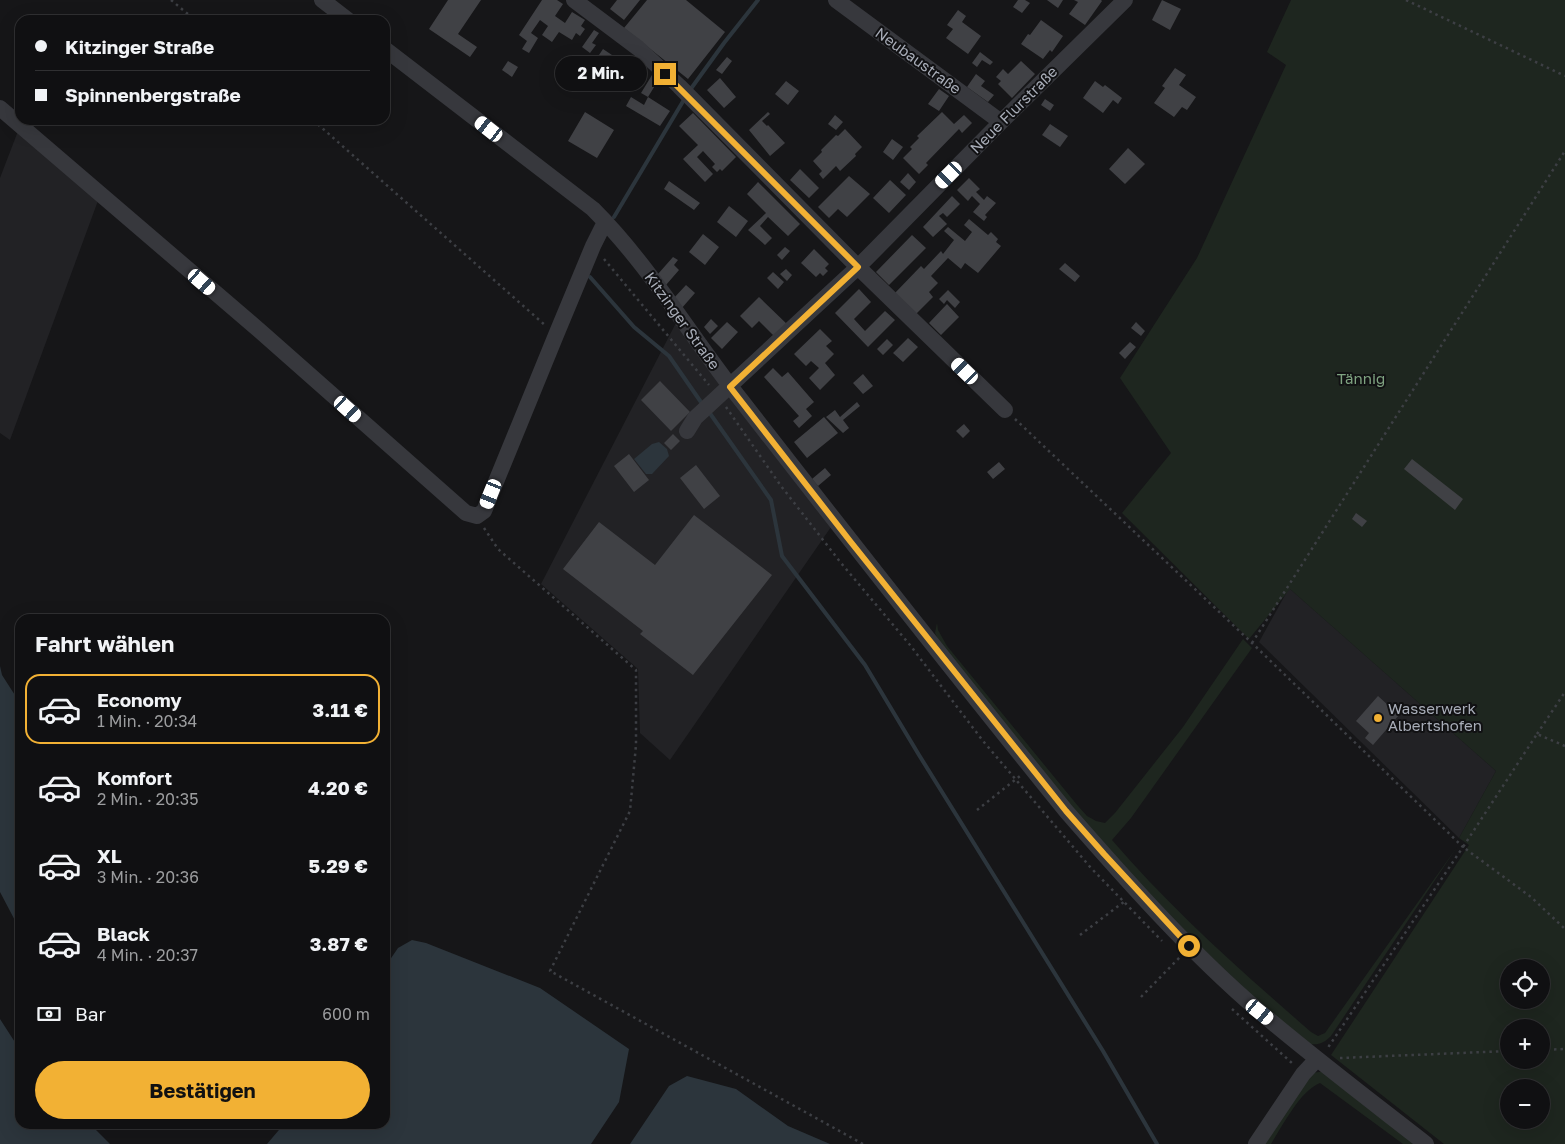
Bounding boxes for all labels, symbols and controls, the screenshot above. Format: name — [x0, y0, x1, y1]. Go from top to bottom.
street label: Neubaustraße — [872, 23, 965, 97]
text: Kitzinger Straße — [65, 35, 214, 58]
callout: 2 Min. — [555, 56, 648, 92]
street label: Neue Flurstraße — [966, 62, 1061, 157]
text: 2 Min. — [577, 63, 625, 83]
route end — [654, 63, 676, 85]
text: Spinnenbergstraße — [65, 83, 241, 106]
car — [472, 114, 505, 144]
car — [933, 159, 964, 191]
car — [185, 266, 218, 298]
street label: Kitzinger Straße — [641, 268, 724, 373]
car — [948, 355, 981, 387]
park label: Tännig — [1337, 369, 1385, 387]
car — [331, 393, 364, 425]
car — [478, 477, 503, 511]
text: Fahrt wählen — [35, 630, 174, 657]
icon: car — [37, 687, 82, 732]
text: Economy — [97, 688, 182, 711]
text: 3.11 € — [313, 698, 368, 721]
place label: Wasserwerk Albertshofen — [1388, 699, 1482, 734]
text: 1 Min. · 20:34 — [97, 711, 197, 731]
marker: Wasserwerk Albertshofen — [1372, 712, 1384, 724]
icon: car — [37, 765, 82, 810]
text: Komfort — [97, 766, 172, 789]
text: 4.20 € — [308, 776, 368, 799]
text: 2 Min. · 20:35 — [97, 789, 198, 809]
icon: car — [37, 843, 82, 888]
text: XL — [97, 844, 122, 867]
text: 5.29 € — [309, 854, 368, 877]
text: 3 Min. · 20:36 — [97, 867, 199, 887]
icon: car — [37, 921, 82, 966]
text: Black — [97, 922, 150, 945]
text: 3.87 € — [310, 932, 368, 955]
route start — [1178, 935, 1200, 957]
text: 4 Min. · 20:37 — [97, 945, 198, 965]
map controls — [1500, 959, 1550, 1129]
button: locate — [1500, 959, 1550, 1009]
car — [1243, 997, 1276, 1027]
icon: cash — [35, 1000, 63, 1028]
text: Bar — [75, 1002, 106, 1025]
text: 600 m — [322, 1004, 370, 1024]
button: + — [1500, 1019, 1550, 1069]
button: Bestätigen — [35, 1061, 370, 1119]
button: − — [1500, 1079, 1550, 1129]

